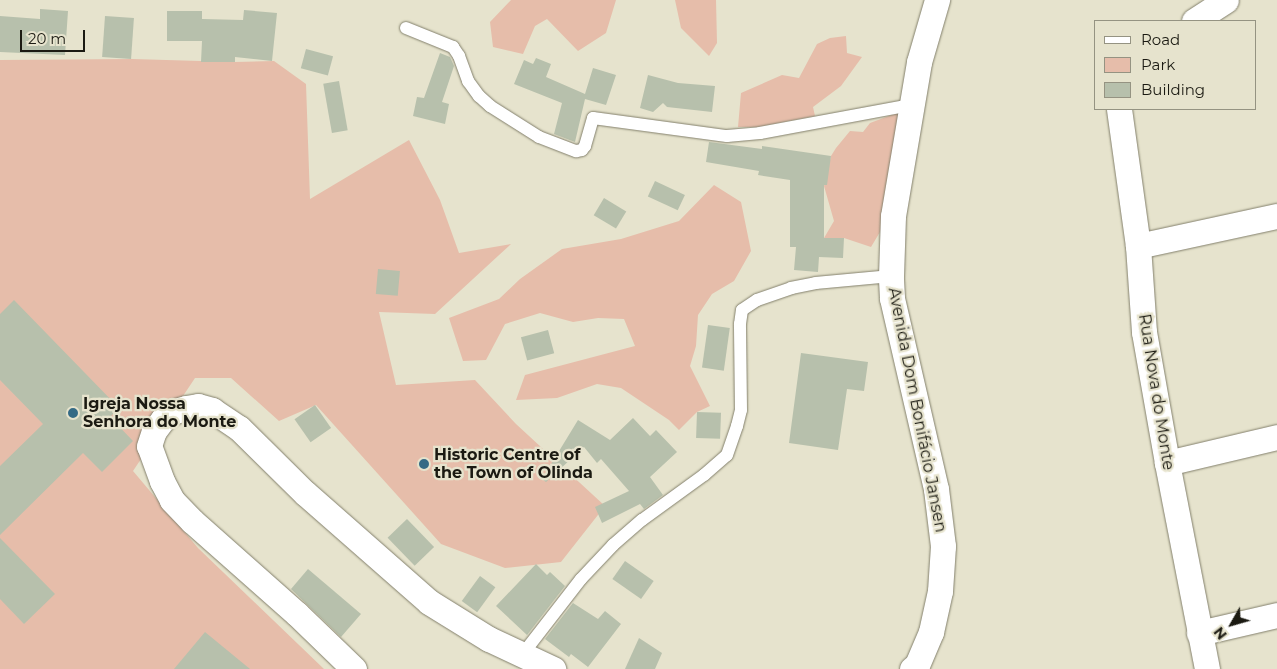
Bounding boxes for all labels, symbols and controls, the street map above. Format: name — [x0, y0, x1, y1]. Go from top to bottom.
scale bar — [22, 20, 88, 52]
legend — [1094, 20, 1257, 110]
text: 20 m — [28, 29, 66, 48]
text: Road — [1141, 30, 1180, 49]
text: Park — [1141, 55, 1175, 74]
text: Building — [1141, 80, 1205, 99]
street label: Avenida Dom Bonifácio Jansen — [884, 286, 950, 534]
street label: Rua Nova do Monte — [1134, 313, 1178, 471]
place label: Igreja Nossa Senhora do Monte — [83, 394, 236, 432]
marker: Igreja Nossa Senhora do Monte — [67, 407, 79, 419]
place label: Historic Centre of the Town of Olinda — [434, 445, 593, 483]
marker: Historic Centre of the Town of Olinda — [418, 458, 430, 470]
north arrow — [1207, 599, 1257, 649]
text: N — [1210, 623, 1231, 643]

